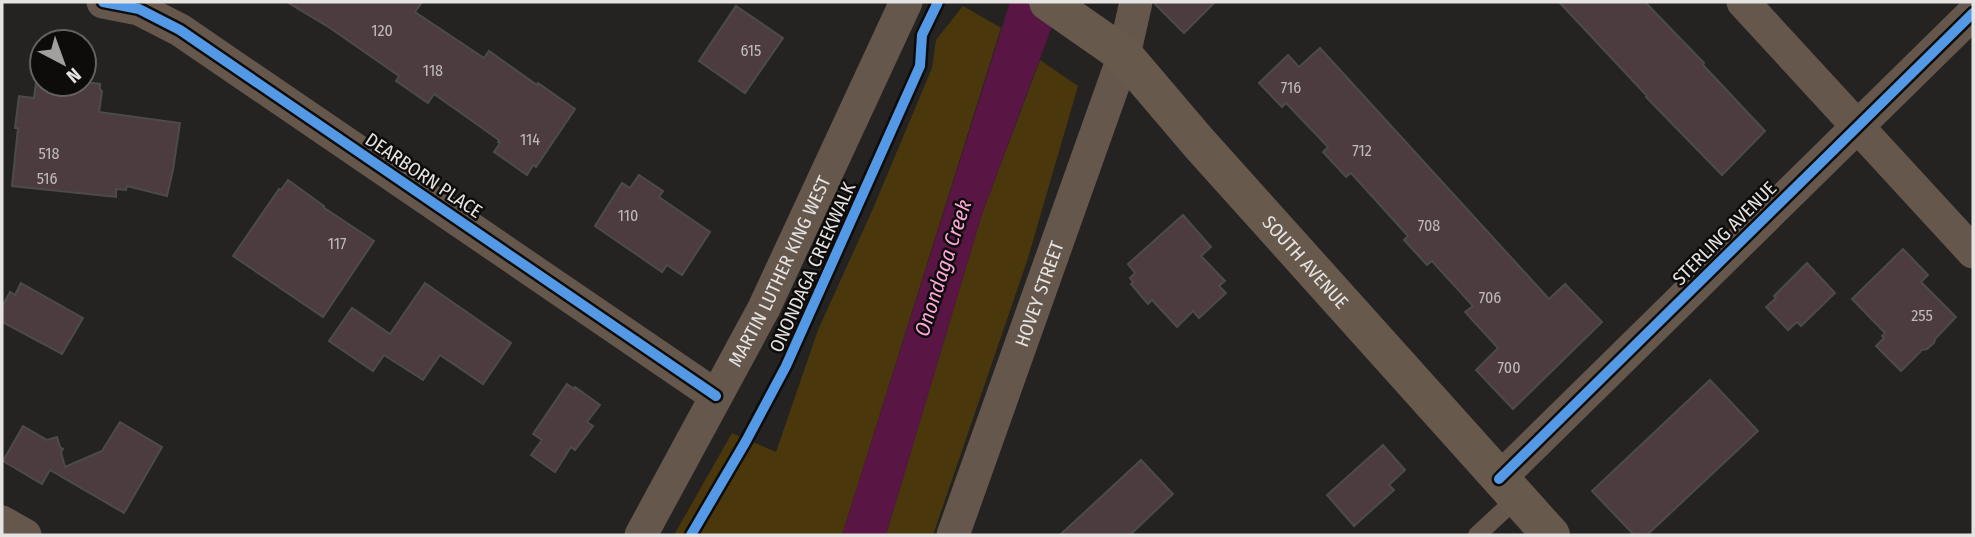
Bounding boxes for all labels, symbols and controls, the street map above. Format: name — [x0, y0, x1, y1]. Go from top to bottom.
house number: 120 — [371, 21, 393, 40]
north arrow — [28, 28, 98, 98]
house number: 615 — [741, 41, 761, 60]
house number: 118 — [423, 61, 443, 80]
text: N — [62, 63, 86, 88]
house number: 716 — [1281, 78, 1301, 97]
street label: DEARBORN PLACE — [361, 128, 486, 223]
house number: 114 — [520, 130, 540, 149]
house number: 712 — [1352, 141, 1372, 160]
house number: 518 — [39, 144, 59, 163]
house number: 516 — [37, 169, 57, 188]
street label: MARTIN LUTHER KING WEST — [723, 172, 836, 371]
street label: STERLING AVENUE — [1668, 177, 1781, 290]
street label: ONONDAGA CREEKWALK — [765, 178, 861, 356]
water label: Onondaga Creek — [909, 196, 977, 340]
house number: 110 — [618, 206, 638, 225]
street label: SOUTH AVENUE — [1258, 211, 1353, 314]
house number: 708 — [1418, 216, 1440, 235]
house number: 117 — [328, 234, 347, 253]
street label: HOVEY STREET — [1010, 238, 1069, 350]
house number: 706 — [1479, 288, 1501, 307]
house number: 255 — [1911, 306, 1933, 325]
house number: 700 — [1498, 358, 1520, 377]

